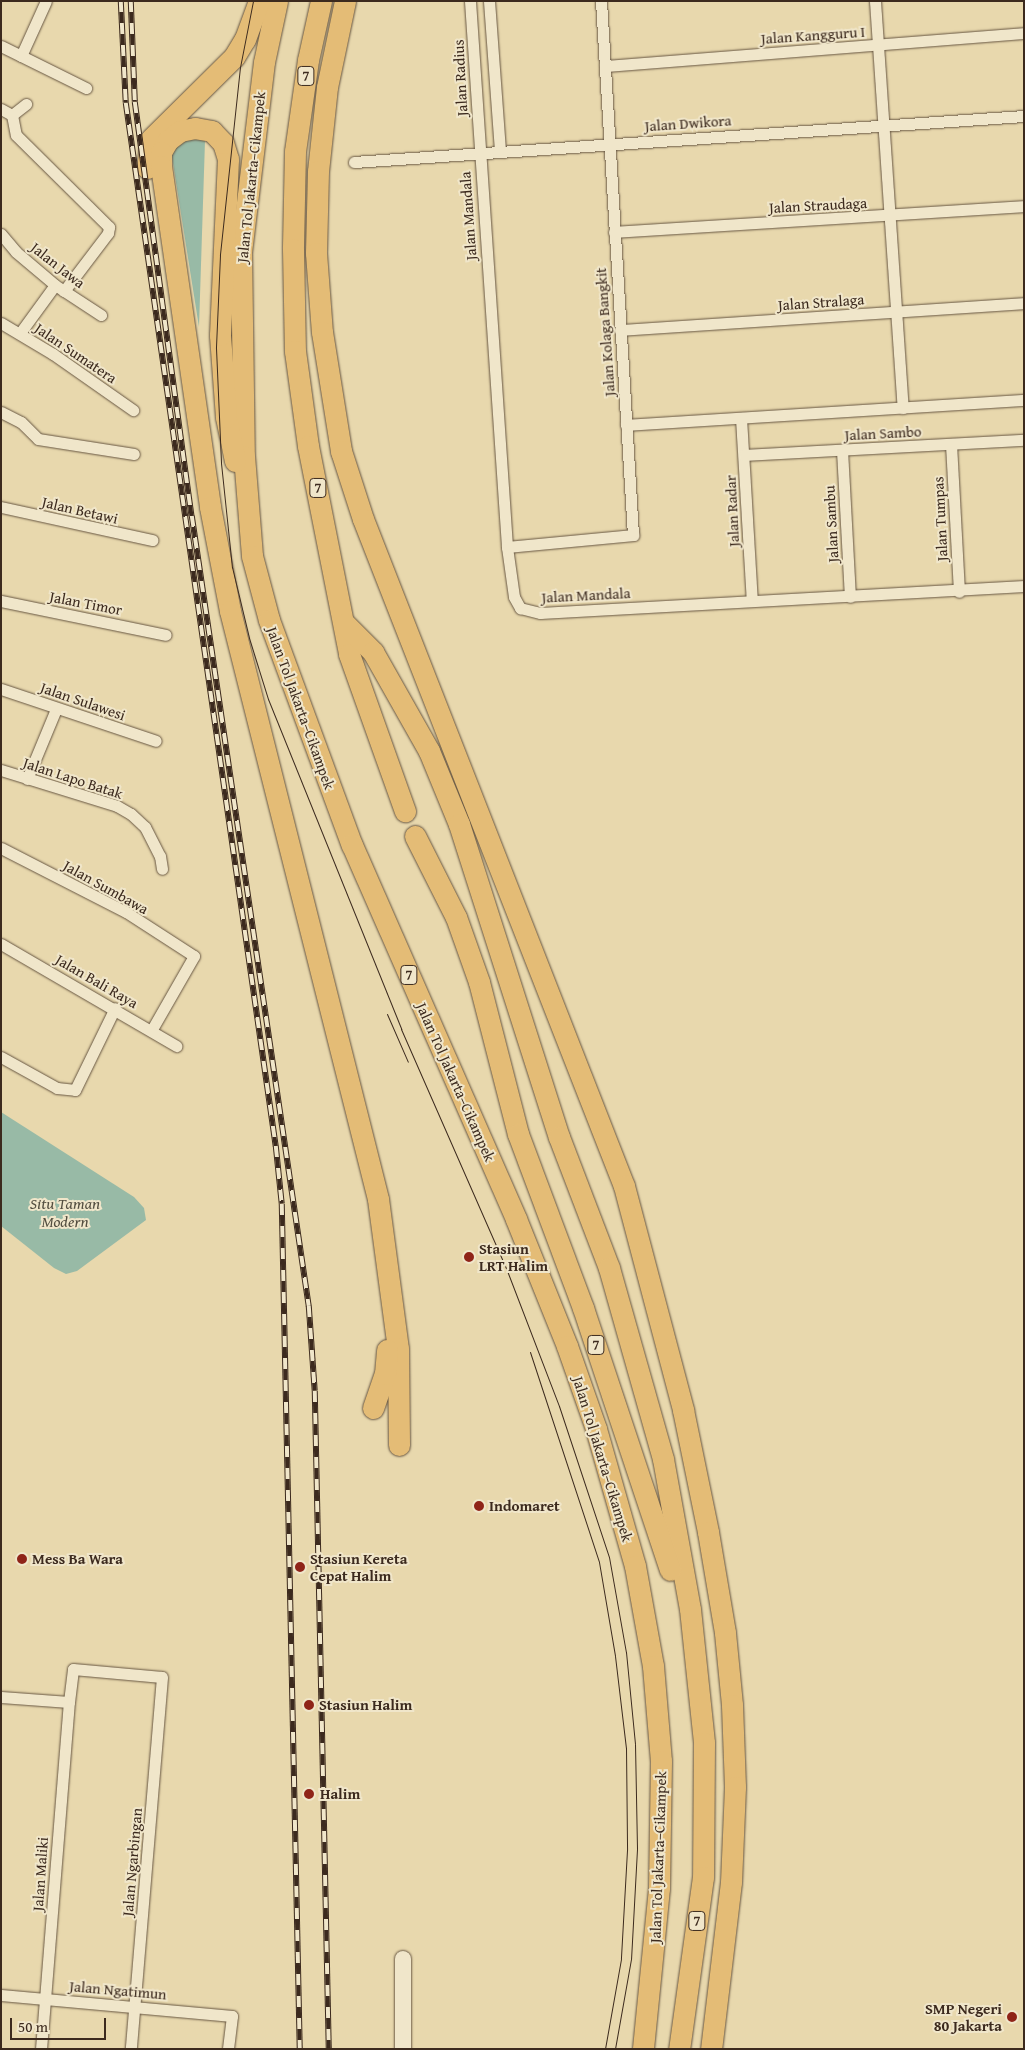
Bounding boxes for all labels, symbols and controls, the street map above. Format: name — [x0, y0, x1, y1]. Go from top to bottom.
street label: Jalan Kangguru I — [760, 22, 866, 48]
street label: Jalan Radius — [449, 39, 471, 117]
road number: 7 — [297, 64, 315, 88]
street label: Jalan Tol Jakarta–Cikampek — [233, 90, 269, 264]
street label: Jalan Dwikora — [644, 111, 732, 135]
street label: Jalan Mandala — [456, 171, 480, 261]
street label: Jalan Straudaga — [768, 193, 868, 217]
street label: Jalan Jawa — [27, 238, 89, 292]
street label: Jalan Kolaga Bangkit — [592, 267, 618, 397]
street label: Jalan Stralaga — [777, 290, 865, 314]
street label: Jalan Sumatera — [32, 319, 120, 387]
street label: Jalan Sambo — [844, 422, 922, 444]
street label: Jalan Radar — [721, 475, 743, 547]
road number: 7 — [309, 476, 327, 499]
street label: Jalan Tumpas — [929, 476, 951, 562]
street label: Jalan Sambu — [820, 485, 842, 563]
street label: Jalan Betawi — [40, 493, 120, 527]
street label: Jalan Mandala — [541, 584, 631, 606]
street label: Jalan Timor — [48, 587, 124, 619]
street label: Jalan Tol Jakarta–Cikampek — [263, 624, 339, 792]
street label: Jalan Sulawesi — [38, 678, 128, 724]
street label: Jalan Lapo Batak — [21, 753, 125, 803]
street label: Jalan Sumbawa — [60, 856, 152, 918]
street label: Jalan Bali Raya — [53, 950, 141, 1012]
road number: 7 — [400, 964, 418, 986]
street label: Jalan Tol Jakarta–Cikampek — [413, 1000, 499, 1164]
water label: Situ Taman Modern — [30, 1193, 100, 1231]
place label: Stasiun LRT Halim — [479, 1239, 548, 1274]
marker: Stasiun LRT Halim — [463, 1251, 475, 1263]
road number: 7 — [587, 1334, 605, 1356]
street label: Jalan Tol Jakarta–Cikampek — [569, 1374, 637, 1544]
place label: Indomaret — [489, 1497, 560, 1515]
marker: Indomaret — [473, 1500, 485, 1512]
place label: Stasiun Kereta Cepat Halim — [310, 1549, 407, 1584]
place label: Mess Ba Wara — [32, 1550, 123, 1568]
marker: Mess Ba Wara — [16, 1553, 28, 1565]
marker: Stasiun Kereta Cepat Halim — [294, 1561, 306, 1573]
place label: Stasiun Halim — [319, 1696, 412, 1714]
marker: Stasiun Halim — [303, 1699, 315, 1711]
street label: Jalan Tol Jakarta–Cikampek — [646, 1771, 670, 1943]
place label: Halim — [320, 1785, 360, 1803]
marker: Halim — [302, 1787, 316, 1801]
street label: Jalan Ngarbingan — [118, 1807, 146, 1917]
street label: Jalan Maliki — [28, 1836, 52, 1912]
road number: 7 — [688, 1910, 706, 1932]
street label: Jalan Ngatimun — [69, 1977, 167, 2003]
place label: SMP Negeri 80 Jakarta — [925, 1999, 1002, 2034]
scale bar — [12, 2008, 109, 2040]
marker: SMP Negeri 80 Jakarta — [1006, 2011, 1018, 2023]
text: 50 m — [18, 2016, 48, 2037]

